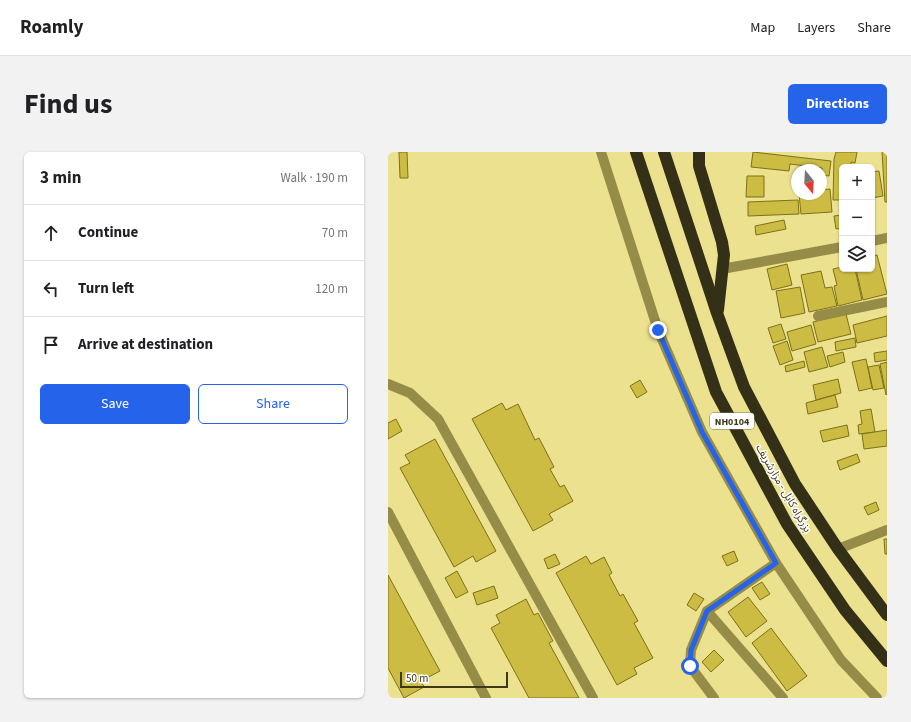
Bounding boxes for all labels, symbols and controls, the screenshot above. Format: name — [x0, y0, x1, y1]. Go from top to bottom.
text: Roamly — [20, 14, 83, 41]
text: Map — [750, 18, 775, 38]
text: Layers — [797, 18, 835, 38]
text: Share — [857, 18, 891, 38]
text: Find us — [24, 84, 112, 124]
button: Directions — [788, 84, 887, 124]
north arrow — [791, 164, 827, 200]
map controls — [839, 164, 875, 272]
button: + — [839, 164, 875, 200]
text: 3 min — [40, 166, 81, 190]
text: Walk · 190 m — [280, 169, 348, 187]
button: − — [839, 200, 875, 236]
icon: ahead — [40, 222, 62, 244]
text: Continue — [78, 222, 138, 243]
text: 70 m — [322, 224, 348, 242]
button: layers — [839, 236, 875, 272]
icon: left — [40, 278, 62, 300]
text: Turn left — [78, 278, 134, 299]
text: 120 m — [315, 280, 348, 298]
route end — [649, 321, 667, 339]
icon: arrive — [40, 334, 62, 356]
text: Arrive at destination — [78, 334, 213, 355]
button: Save — [40, 384, 190, 424]
button: Share — [198, 384, 348, 424]
road number: NH0104 — [710, 413, 754, 429]
street label: بزرگراه کابل - مزارشریف — [752, 441, 815, 535]
route start — [681, 657, 699, 675]
scale bar — [400, 670, 508, 689]
text: 50 m — [406, 671, 428, 686]

